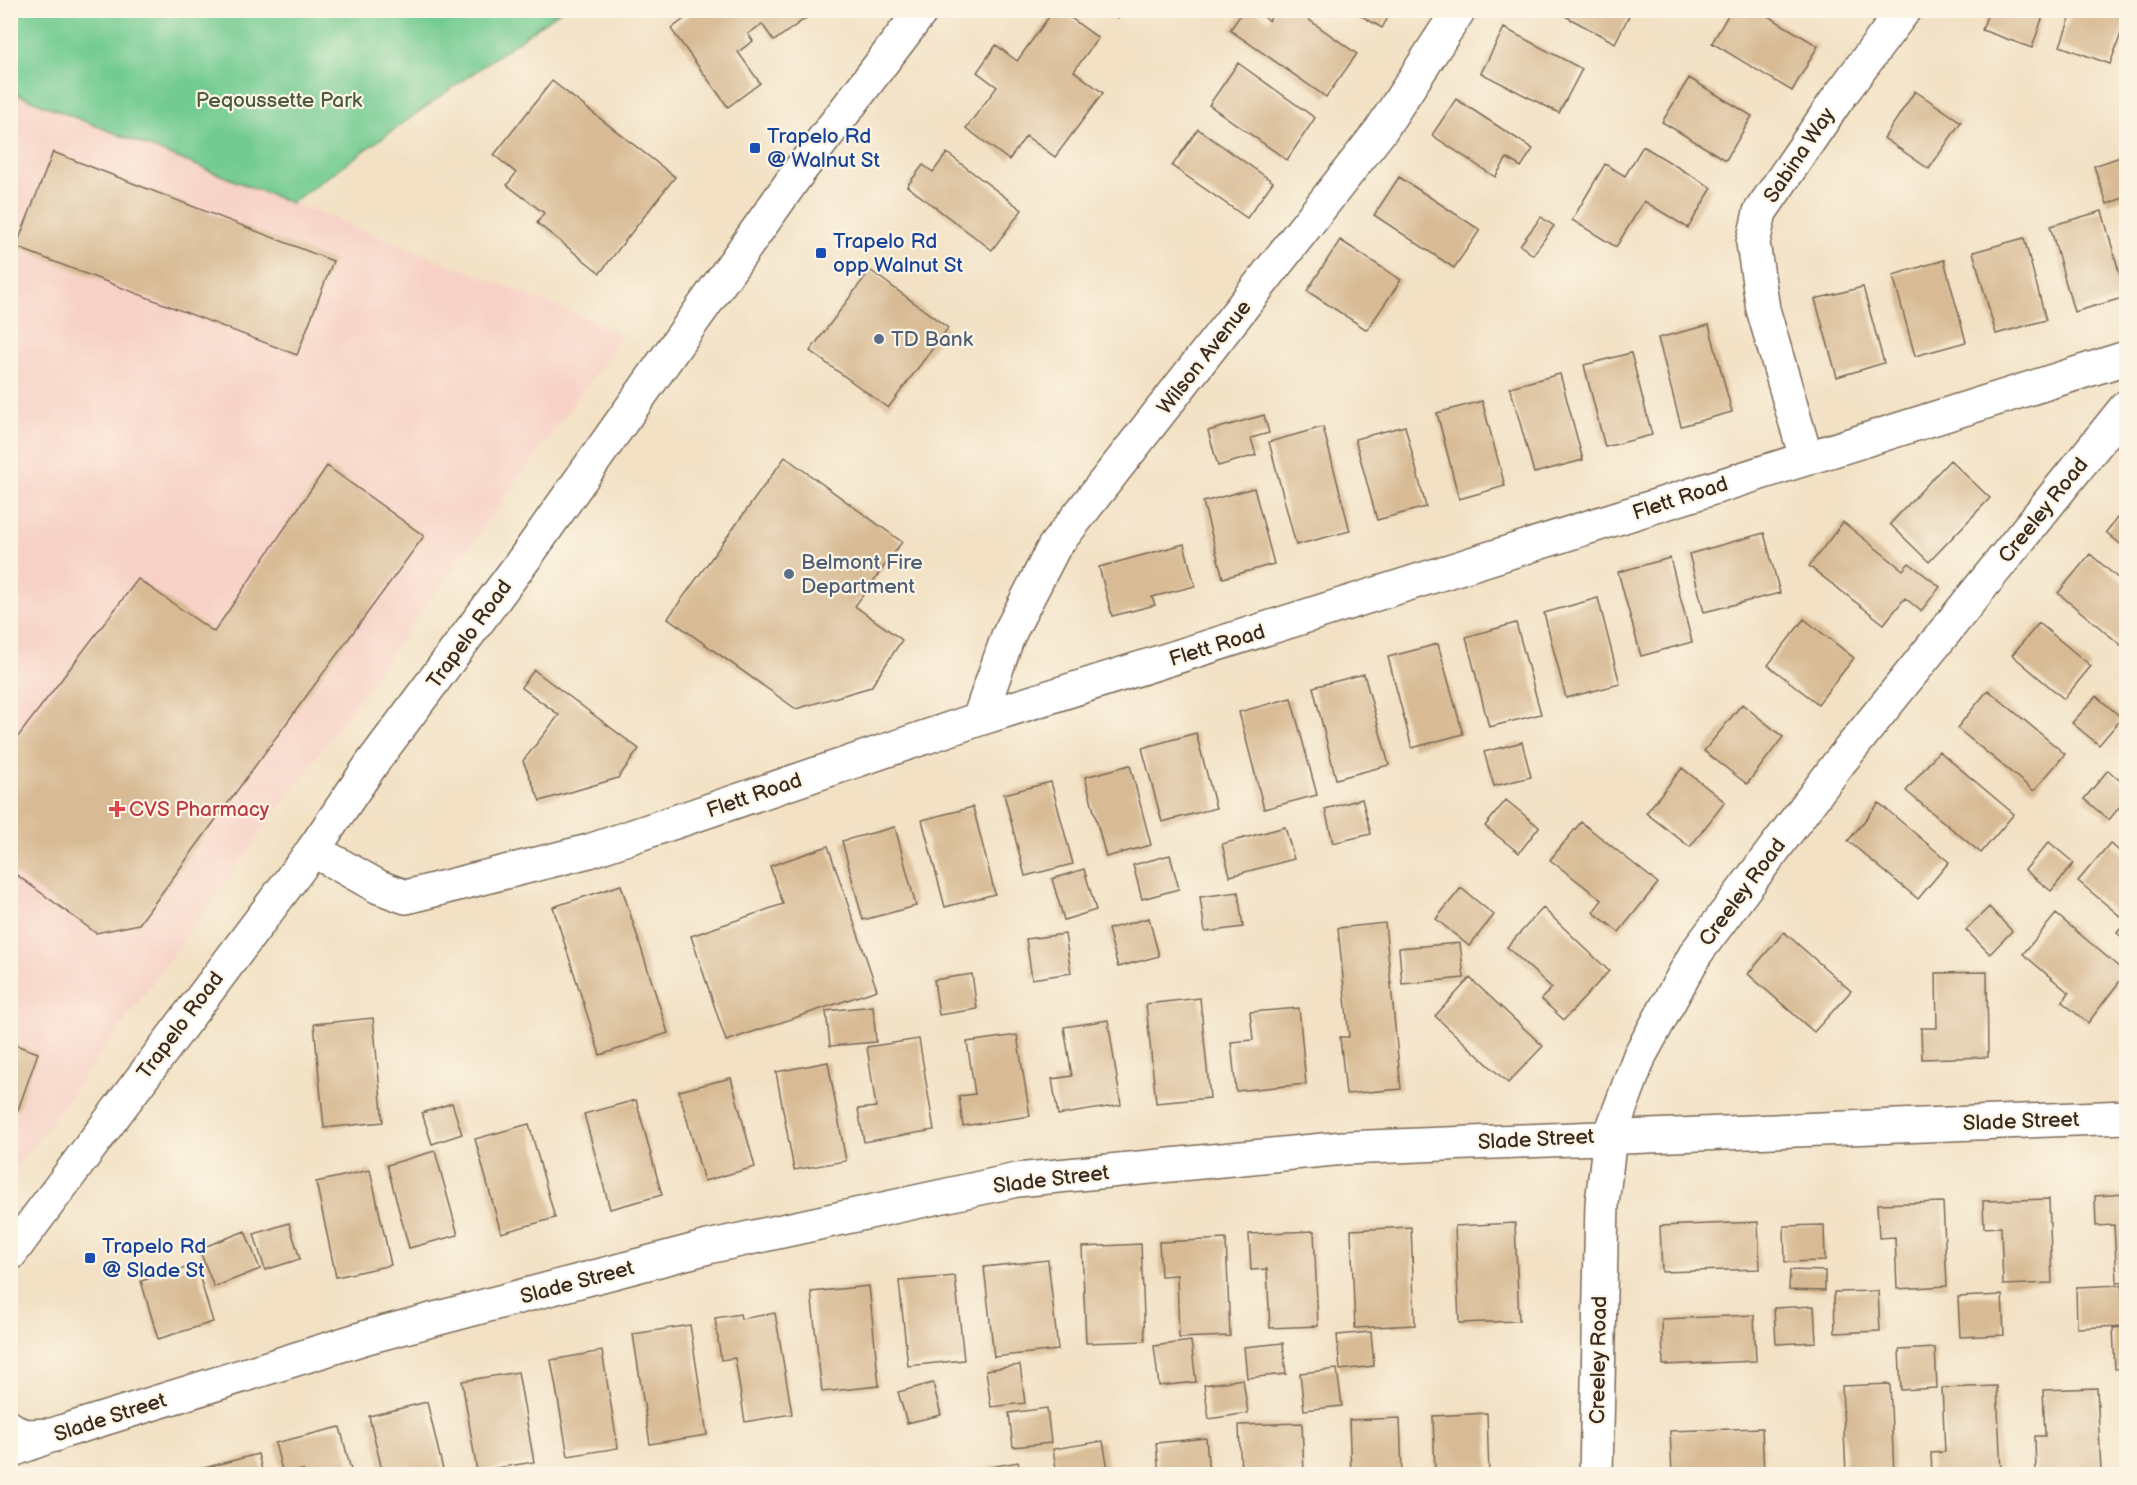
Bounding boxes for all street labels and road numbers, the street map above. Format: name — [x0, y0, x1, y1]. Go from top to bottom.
street label: Sabina Way — [1759, 103, 1841, 208]
street label: Wilson Avenue — [1152, 295, 1257, 419]
street label: Creeley Road — [1993, 453, 2093, 568]
street label: Flett Road — [1629, 471, 1731, 526]
street label: Trapelo Road — [422, 575, 517, 693]
street label: Flett Road — [1166, 619, 1268, 672]
street label: Flett Road — [703, 768, 805, 823]
street label: Creeley Road — [1694, 834, 1791, 951]
street label: Trapelo Road — [132, 967, 229, 1084]
street label: Slade Street — [1962, 1107, 2080, 1136]
street label: Slade Street — [1477, 1124, 1595, 1155]
street label: Slade Street — [992, 1160, 1111, 1199]
street label: Slade Street — [518, 1255, 637, 1310]
street label: Creeley Road — [1585, 1296, 1612, 1424]
street label: Slade Street — [51, 1387, 170, 1447]

